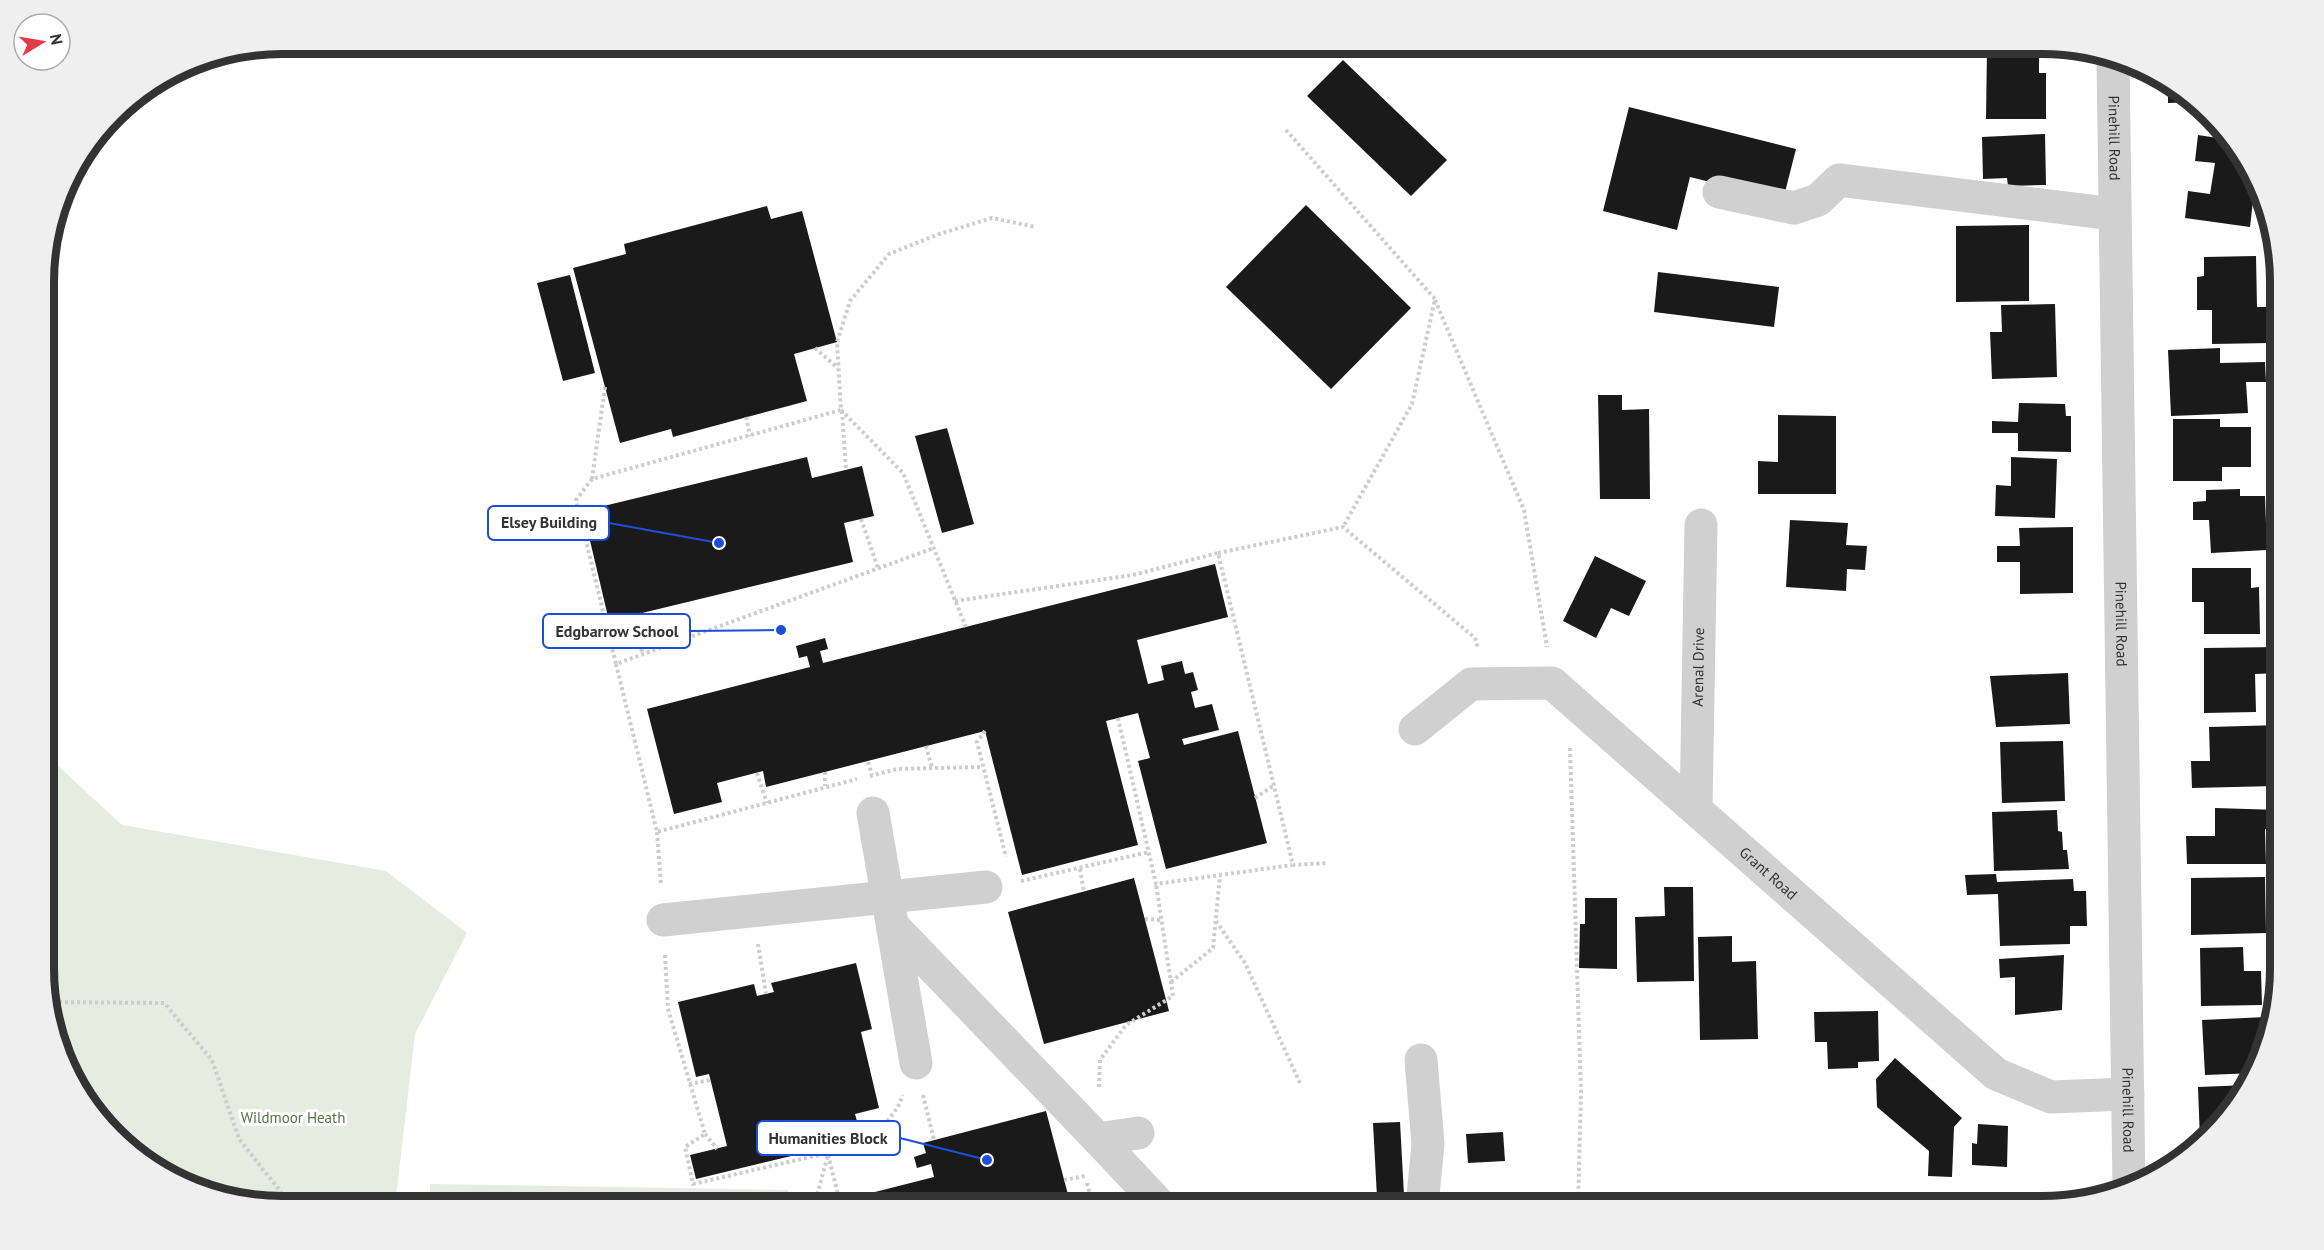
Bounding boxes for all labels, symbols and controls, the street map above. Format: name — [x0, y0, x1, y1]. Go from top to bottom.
north arrow — [12, 12, 72, 72]
text: N — [46, 32, 68, 46]
street label: Pinehill Road — [2105, 95, 2125, 181]
callout: Elsey Building — [488, 506, 609, 540]
text: Elsey Building — [501, 512, 597, 532]
street label: Pinehill Road — [2111, 581, 2132, 667]
callout: Edgbarrow School — [543, 614, 690, 648]
text: Edgbarrow School — [556, 621, 679, 641]
street label: Arenal Drive — [1688, 627, 1708, 707]
street label: Grant Road — [1736, 843, 1801, 904]
street label: Pinehill Road — [2118, 1067, 2138, 1153]
park label: Wildmoor Heath — [241, 1108, 345, 1127]
callout: Humanities Block — [757, 1121, 900, 1155]
text: Humanities Block — [768, 1128, 888, 1148]

